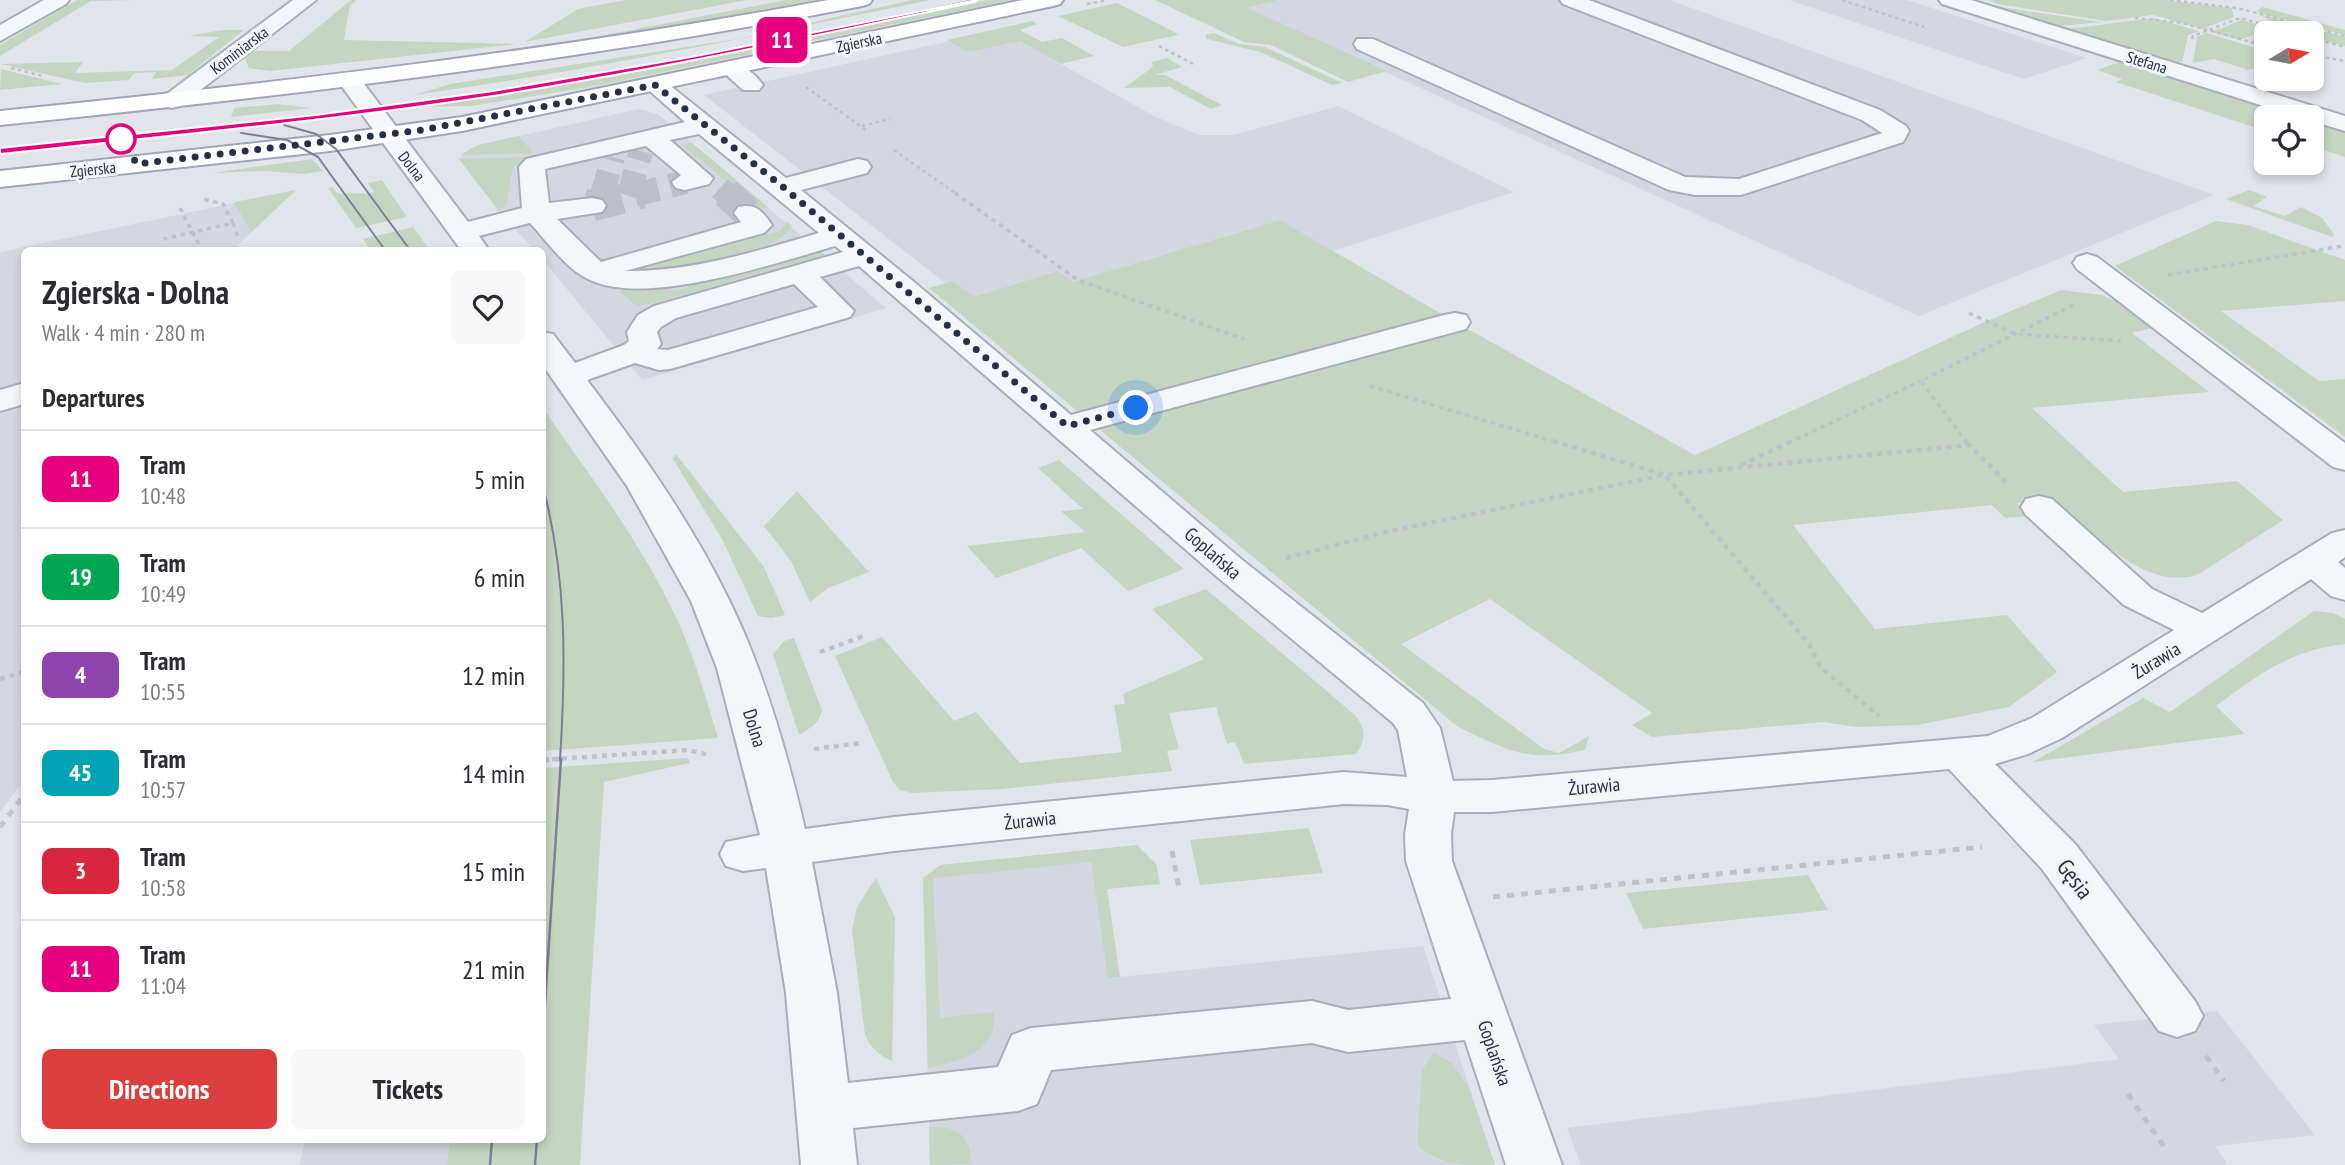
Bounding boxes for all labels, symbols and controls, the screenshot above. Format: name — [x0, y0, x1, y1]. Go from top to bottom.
line badge: 11 — [750, 17, 814, 63]
north arrow — [2254, 21, 2324, 91]
map controls — [2254, 21, 2324, 175]
street label: Kominiarska — [206, 22, 272, 78]
text: 11 — [771, 24, 793, 55]
street label: Zgierska — [835, 27, 883, 57]
street label: Stefana — [2124, 46, 2170, 78]
button: locate — [2254, 105, 2324, 175]
unlabelled marker — [106, 124, 136, 154]
street label: Dolna — [394, 147, 430, 185]
street label: Zgierska — [69, 157, 117, 181]
text: Zgierska - Dolna — [42, 270, 229, 313]
button: heart — [451, 270, 525, 344]
text: Walk · 4 min · 280 m — [42, 318, 205, 347]
text: Departures — [42, 381, 145, 414]
your location — [1118, 390, 1153, 425]
text: Tram — [140, 448, 186, 481]
text: 11 — [69, 463, 92, 494]
text: 5 min — [474, 463, 525, 496]
text: 10:48 — [140, 481, 186, 510]
street label: Goplańska — [1180, 522, 1246, 584]
text: Tram — [140, 546, 186, 579]
text: 19 — [69, 561, 92, 592]
text: 6 min — [474, 561, 525, 594]
text: 10:49 — [140, 579, 186, 608]
street label: Żurawia — [2128, 636, 2184, 684]
text: Tram — [140, 644, 186, 677]
text: 4 — [75, 659, 86, 690]
text: 12 min — [462, 659, 525, 692]
text: 10:55 — [140, 677, 186, 706]
street label: Dolna — [738, 706, 772, 750]
text: Tram — [140, 742, 186, 775]
text: 45 — [69, 757, 92, 788]
text: 14 min — [462, 757, 525, 790]
street label: Żurawia — [1567, 772, 1621, 800]
text: 10:57 — [140, 775, 186, 804]
street label: Żurawia — [1003, 805, 1057, 835]
text: Tram — [140, 840, 186, 873]
street label: Gęsia — [2051, 853, 2100, 904]
text: 3 — [75, 855, 86, 886]
text: 15 min — [462, 855, 525, 888]
text: 10:58 — [140, 873, 186, 902]
text: Tram — [140, 938, 186, 971]
text: 11 — [69, 953, 92, 984]
text: 21 min — [462, 953, 525, 986]
text: 11:04 — [140, 971, 186, 1000]
street label: Goplańska — [1473, 1017, 1517, 1089]
button: Directions — [42, 1049, 277, 1129]
button: Tickets — [291, 1049, 525, 1129]

